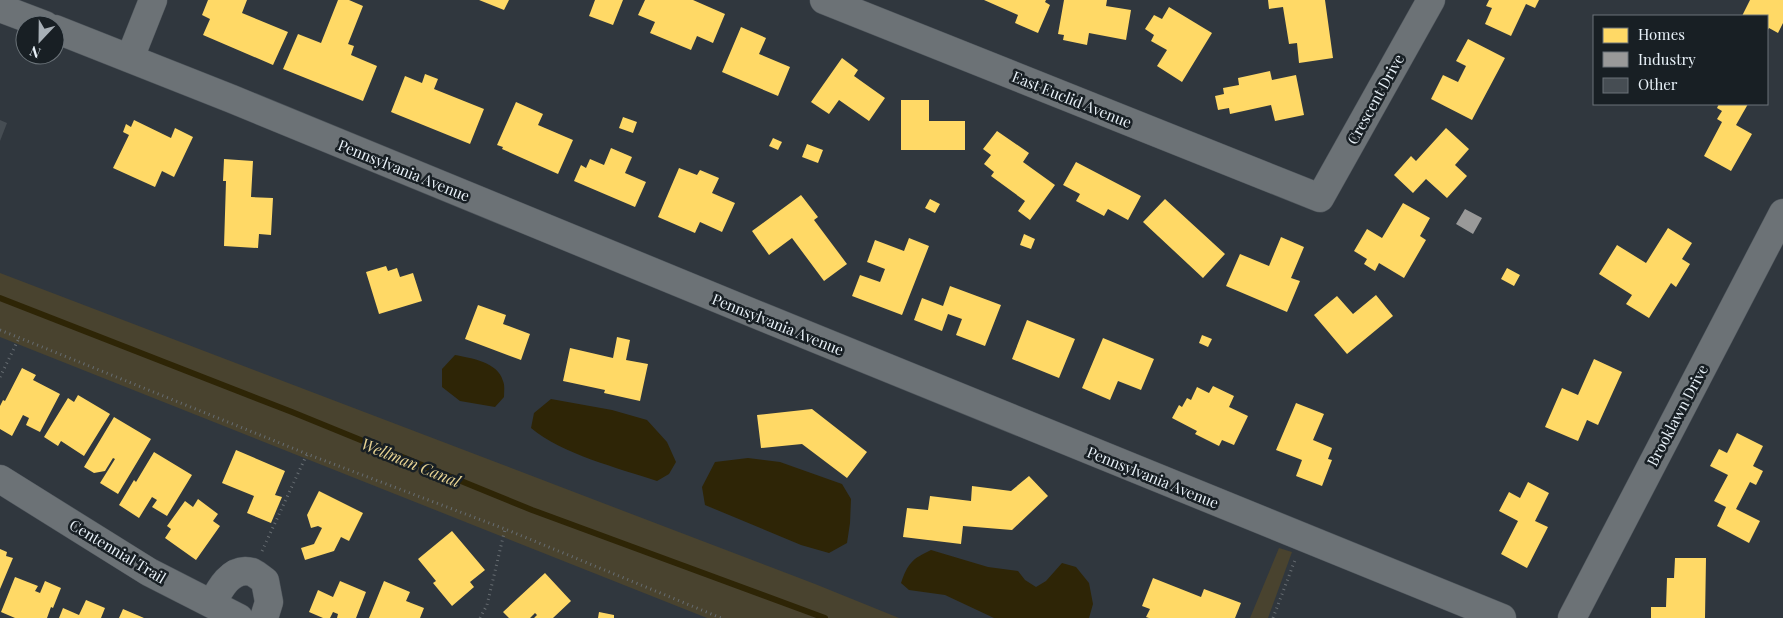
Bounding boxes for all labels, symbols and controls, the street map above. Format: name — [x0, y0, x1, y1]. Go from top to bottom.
north arrow — [15, 15, 65, 65]
legend — [1593, 15, 1768, 105]
text: Homes — [1638, 24, 1685, 44]
text: N — [27, 42, 43, 63]
text: Industry — [1638, 49, 1696, 69]
street label: Crescent Drive — [1342, 50, 1408, 148]
street label: East Euclid Avenue — [1009, 66, 1135, 132]
text: Other — [1638, 74, 1678, 94]
street label: Pennsylvania Avenue — [335, 134, 473, 206]
street label: Pennsylvania Avenue — [709, 288, 847, 360]
street label: Brooklawn Drive — [1642, 361, 1712, 469]
water label: Wellman Canal — [358, 433, 464, 492]
street label: Pennsylvania Avenue — [1084, 441, 1222, 513]
street label: Centennial Trail — [66, 514, 170, 588]

